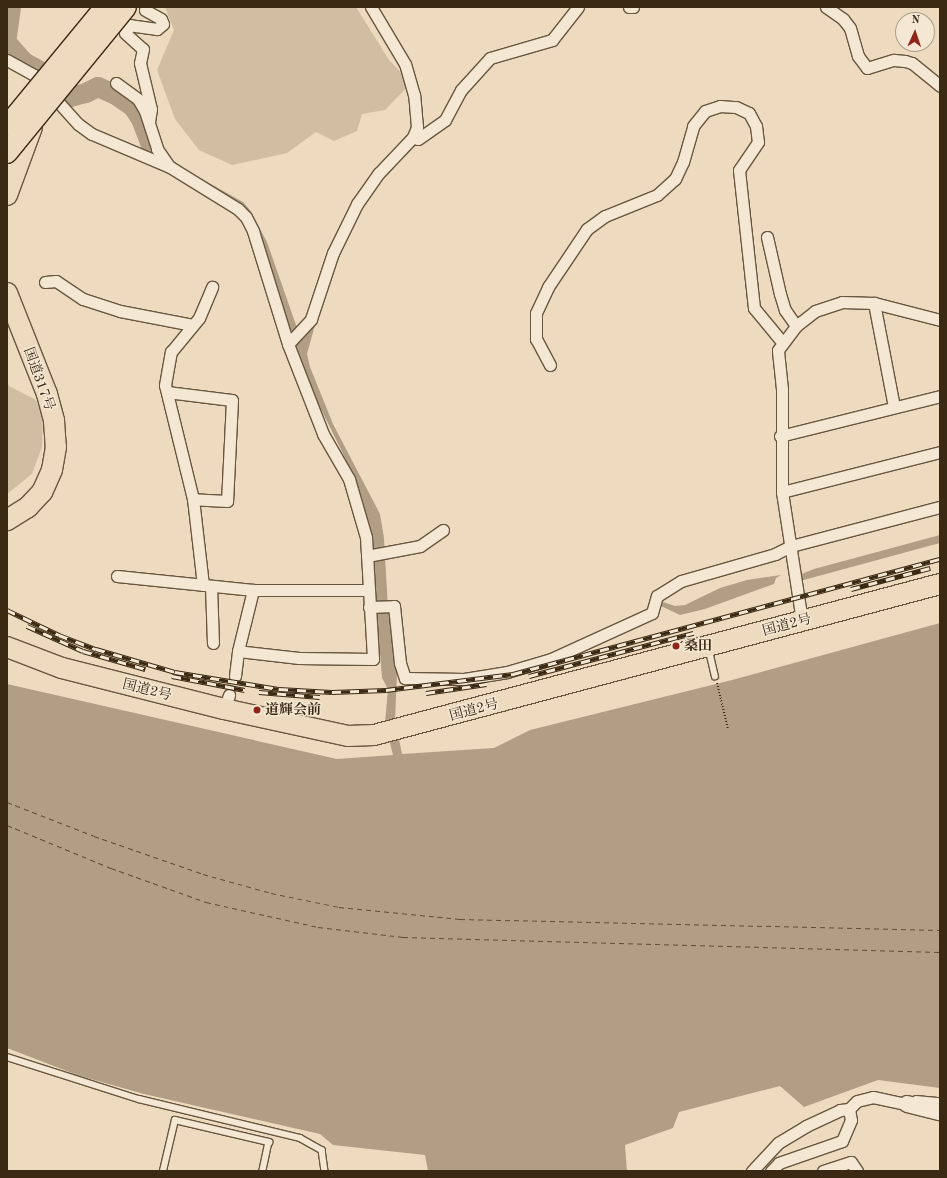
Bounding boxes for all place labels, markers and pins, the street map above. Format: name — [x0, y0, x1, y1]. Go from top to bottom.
place label: 桑田 — [684, 638, 712, 654]
marker: 桑田 — [671, 641, 681, 651]
place label: 道輝会前 — [265, 702, 321, 718]
marker: 道輝会前 — [252, 705, 262, 715]

